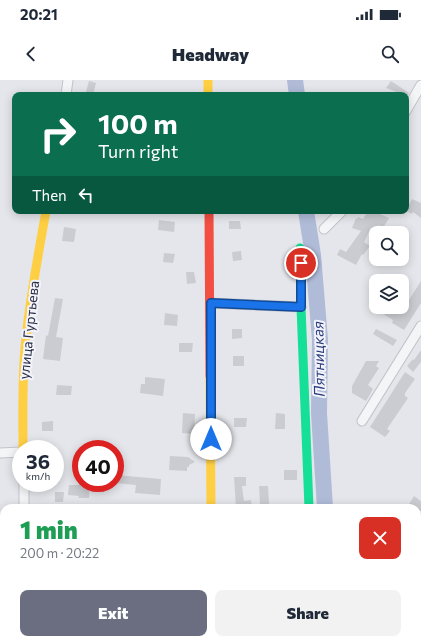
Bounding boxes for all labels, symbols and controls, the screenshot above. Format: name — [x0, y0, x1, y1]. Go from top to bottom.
text: 20:21 — [20, 5, 58, 23]
icon: back — [20, 43, 42, 65]
text: Headway — [172, 43, 249, 65]
icon: search — [379, 43, 401, 65]
text: 100 m — [98, 106, 178, 140]
icon: right — [32, 108, 84, 160]
text: Turn right — [98, 140, 178, 162]
icon: left — [75, 184, 97, 206]
text: Then — [32, 186, 67, 204]
map controls — [369, 226, 409, 314]
button: search — [369, 226, 409, 266]
pin — [284, 246, 318, 280]
icon: arrive — [290, 252, 312, 274]
button: layers — [369, 274, 409, 314]
street label: улица Гуртьева — [15, 280, 42, 380]
water label: Пятницкая — [308, 321, 328, 397]
position arrow — [190, 418, 232, 460]
speed limit sign: 40 — [72, 440, 124, 492]
text: 36 — [26, 449, 50, 473]
text: km/h — [26, 470, 50, 482]
text: 1 min — [20, 515, 78, 544]
button: close — [359, 517, 401, 559]
text: 200 m · 20:22 — [20, 545, 99, 561]
button: Exit — [20, 590, 207, 636]
button: Share — [215, 590, 401, 636]

